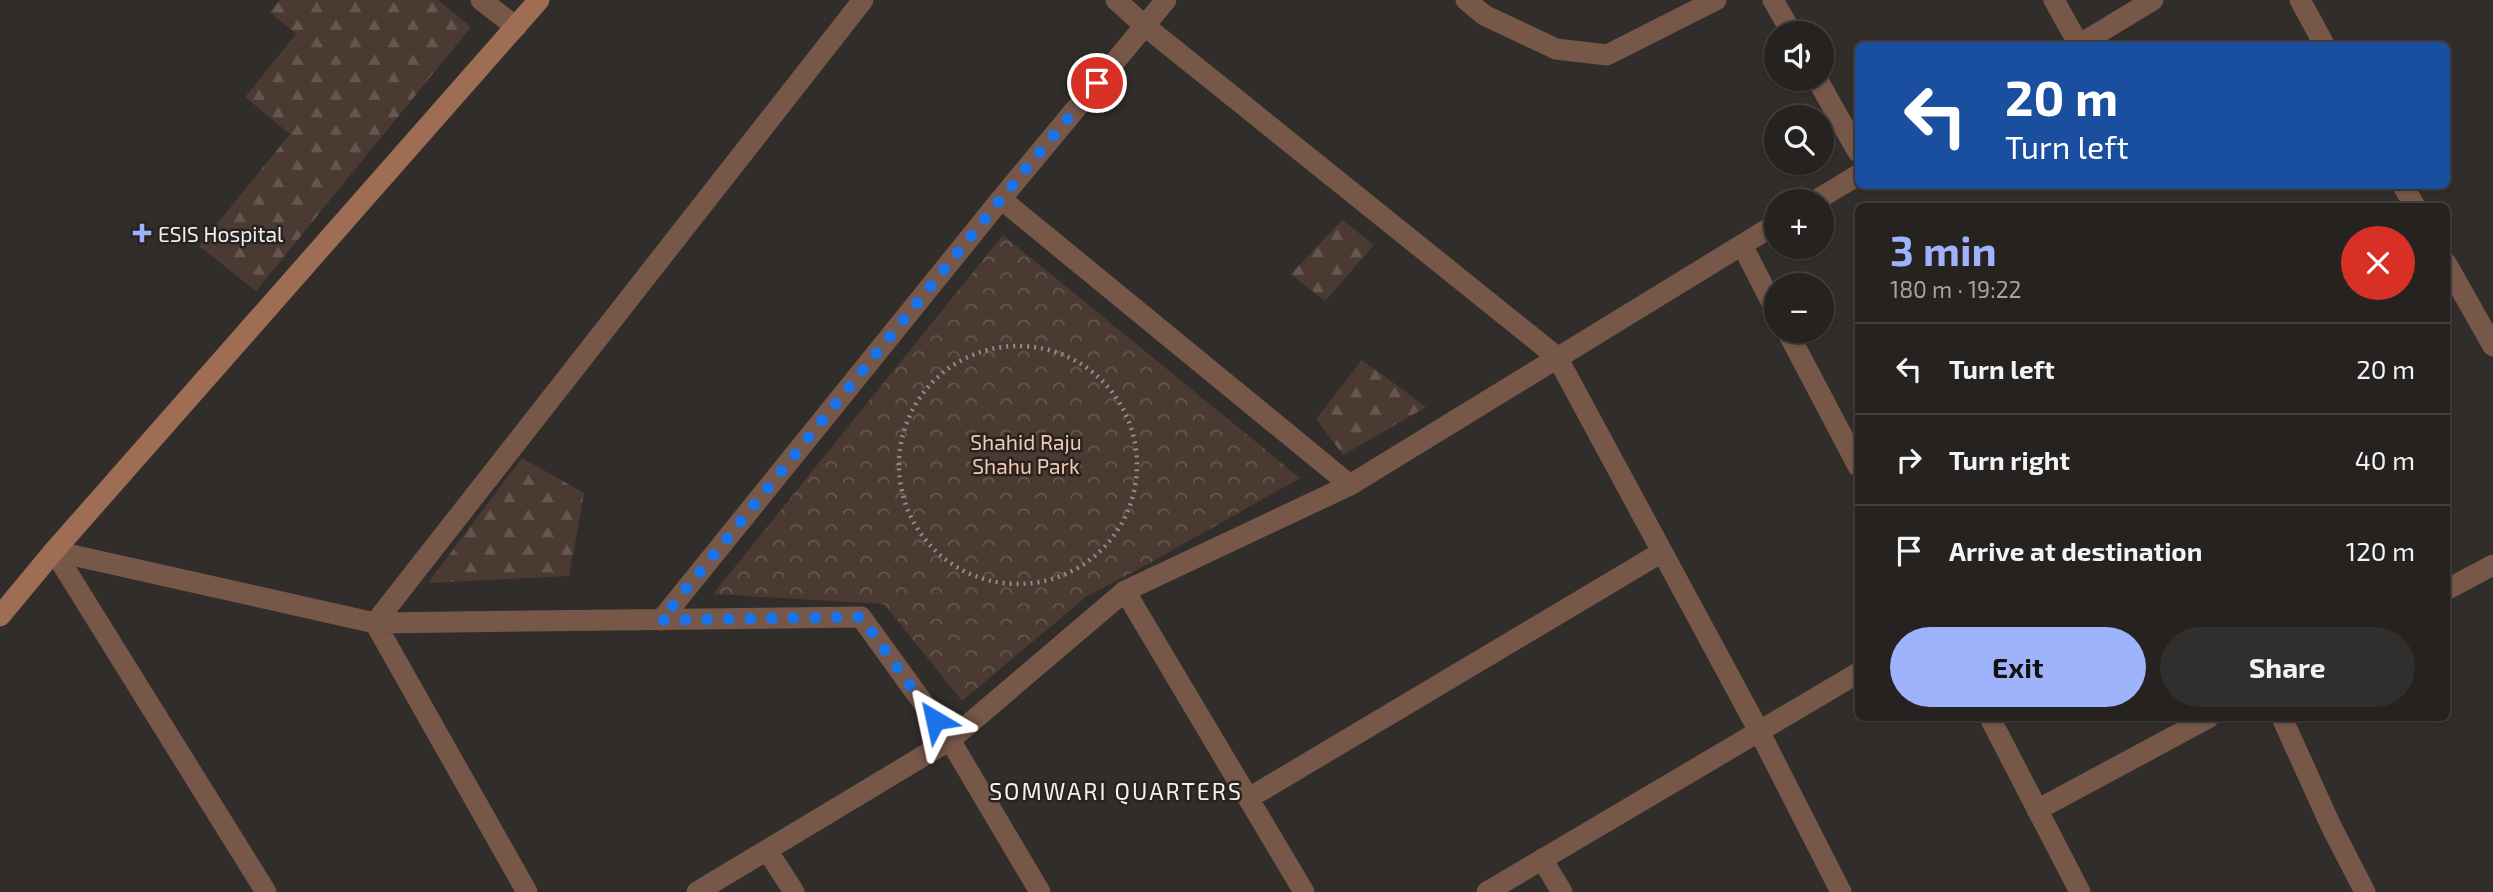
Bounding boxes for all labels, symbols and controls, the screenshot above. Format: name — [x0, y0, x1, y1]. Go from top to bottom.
map controls — [1764, 21, 1834, 343]
button: sound — [1764, 21, 1834, 91]
pin — [1067, 53, 1127, 113]
icon: arrive — [1078, 64, 1116, 102]
text: 20 m — [2005, 67, 2118, 126]
icon: left — [1890, 70, 1981, 161]
button: search — [1764, 105, 1834, 175]
text: Turn left — [2005, 127, 2129, 165]
button: + — [1764, 189, 1834, 259]
place label: ESIS Hospital — [158, 221, 284, 246]
marker: ESIS Hospital — [132, 223, 152, 243]
text: 3 min — [1890, 224, 1997, 274]
button: close — [2341, 226, 2415, 300]
button: − — [1764, 273, 1834, 343]
text: 180 m · 19:22 — [1890, 275, 2022, 303]
icon: left — [1890, 350, 1928, 388]
text: Turn left — [1949, 353, 2055, 384]
text: 20 m — [2356, 353, 2415, 384]
park label: Shahid Raju Shahu Park — [970, 429, 1082, 478]
icon: right — [1890, 441, 1928, 479]
text: Turn right — [1949, 444, 2070, 475]
text: 40 m — [2355, 444, 2415, 475]
icon: arrive — [1890, 532, 1928, 570]
text: Arrive at destination — [1949, 535, 2202, 566]
text: 120 m — [2346, 535, 2415, 566]
button: Exit — [1890, 627, 2146, 707]
button: Share — [2160, 627, 2415, 707]
position arrow — [898, 683, 972, 757]
district label: SOMWARI QUARTERS — [989, 777, 1243, 805]

